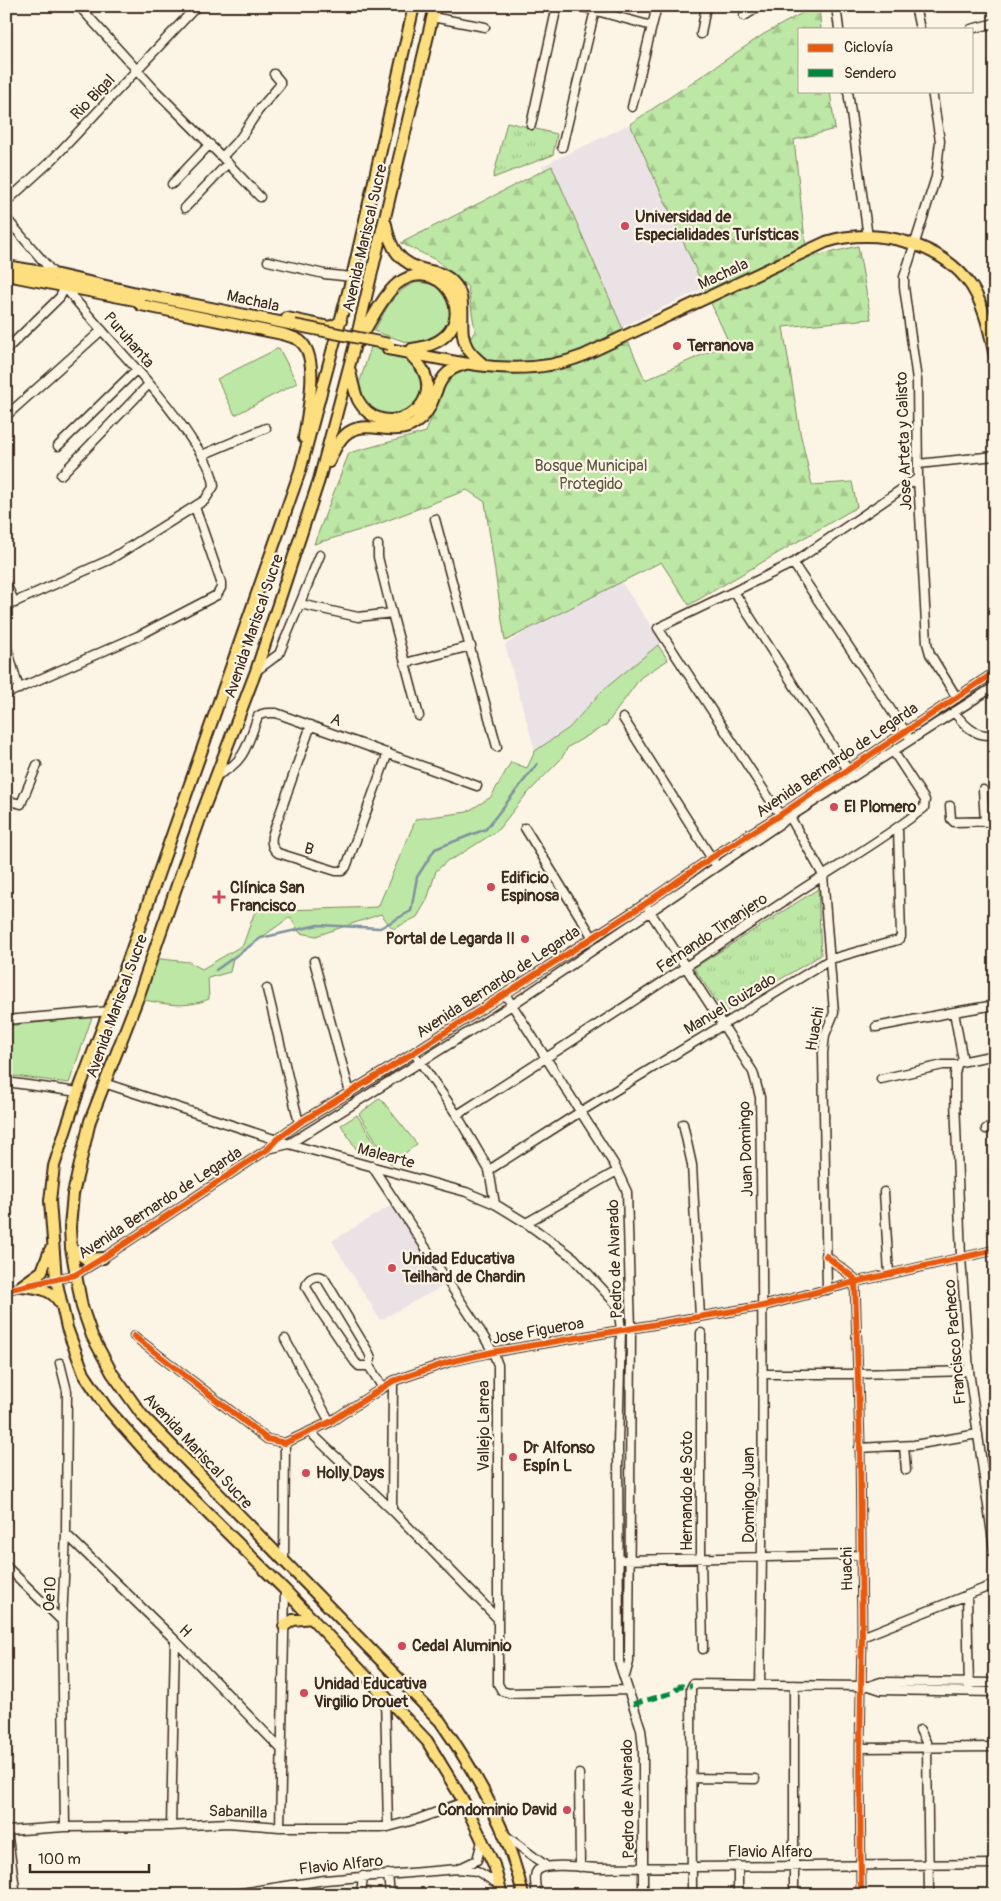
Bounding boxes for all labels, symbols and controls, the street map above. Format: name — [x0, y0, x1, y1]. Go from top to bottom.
legend — [798, 28, 974, 92]
text: Ciclovía — [844, 38, 893, 57]
text: Sendero — [844, 64, 896, 83]
street label: Rio Bigal — [67, 70, 119, 124]
street label: Avenida Mariscal Sucre — [338, 162, 392, 314]
place label: Universidad de Especialidades Turísticas — [635, 207, 799, 245]
marker: Universidad de Especialidades Turísticas — [619, 220, 631, 232]
street label: Machala — [695, 254, 751, 294]
street label: Machala — [225, 286, 281, 316]
street label: Puruhanta — [99, 308, 159, 372]
place label: Terranova — [686, 336, 754, 356]
marker: Terranova — [671, 340, 683, 352]
street label: Jose Arteta y Calisto — [892, 371, 916, 511]
park label: Bosque Municipal Protegido — [535, 456, 647, 494]
street label: Avenida Mariscal Sucre — [220, 551, 288, 701]
street label: Avenida Bernardo de Legarda — [752, 698, 922, 822]
street label: A — [328, 709, 344, 731]
place label: El Plomero — [844, 797, 917, 817]
marker: El Plomero — [828, 801, 840, 813]
street label: B — [302, 838, 316, 860]
place label: Edificio Espinosa — [501, 868, 560, 906]
place label: Clínica San Francisco — [230, 878, 304, 916]
marker: Edificio Espinosa — [485, 881, 497, 893]
street label: Fernando Tinanjero — [653, 888, 772, 978]
marker: Clínica San Francisco — [212, 890, 226, 904]
street label: Avenida Bernardo de Legarda — [412, 921, 584, 1043]
place label: Portal de Legarda II — [386, 929, 515, 949]
street label: Avenida Mariscal Sucre — [82, 931, 152, 1080]
marker: Portal de Legarda II — [519, 933, 531, 945]
street label: Manuel Guizado — [680, 968, 780, 1039]
street label: Huachi — [801, 1005, 829, 1053]
street label: Juan Domingo — [734, 1100, 758, 1197]
street label: Malearte — [355, 1139, 417, 1173]
street label: Avenida Bernardo de Legarda — [74, 1142, 246, 1264]
street label: Pedro de Alvarado — [603, 1199, 627, 1319]
place label: Unidad Educativa Teilhard de Chardin — [401, 1249, 525, 1287]
marker: Unidad Educativa Teilhard de Chardin — [386, 1262, 398, 1274]
street label: Francisco Pacheco — [940, 1278, 970, 1405]
street label: Jose Figueroa — [491, 1313, 585, 1349]
street label: Vallejo Larrea — [474, 1380, 494, 1472]
street label: Avenida Mariscal Sucre — [139, 1389, 257, 1513]
street label: Hernando de Soto — [677, 1431, 697, 1551]
place label: Dr Alfonso Espín L — [523, 1438, 595, 1476]
street label: Domingo Juan — [739, 1447, 759, 1543]
marker: Dr Alfonso Espín L — [507, 1451, 519, 1463]
place label: Holly Days — [316, 1463, 385, 1483]
marker: Holly Days — [300, 1467, 312, 1479]
street label: Huachi — [837, 1547, 857, 1591]
street label: Oe10 — [39, 1576, 61, 1612]
street label: H — [174, 1620, 196, 1642]
place label: Cedal Aluminio — [412, 1636, 512, 1656]
marker: Cedal Aluminio — [396, 1640, 408, 1652]
place label: Unidad Educativa Virgilio Drouet — [314, 1674, 427, 1712]
marker: Unidad Educativa Virgilio Drouet — [298, 1687, 310, 1699]
street label: Pedro de Alvarado — [617, 1739, 639, 1859]
place label: Condominio David — [438, 1800, 557, 1820]
street label: Sabanilla — [208, 1801, 268, 1823]
marker: Condominio David — [561, 1804, 573, 1816]
scale bar — [30, 1841, 149, 1873]
street label: Flavio Alfaro — [728, 1842, 813, 1862]
text: 100 m — [38, 1850, 81, 1869]
street label: Flavio Alfaro — [298, 1851, 384, 1879]

